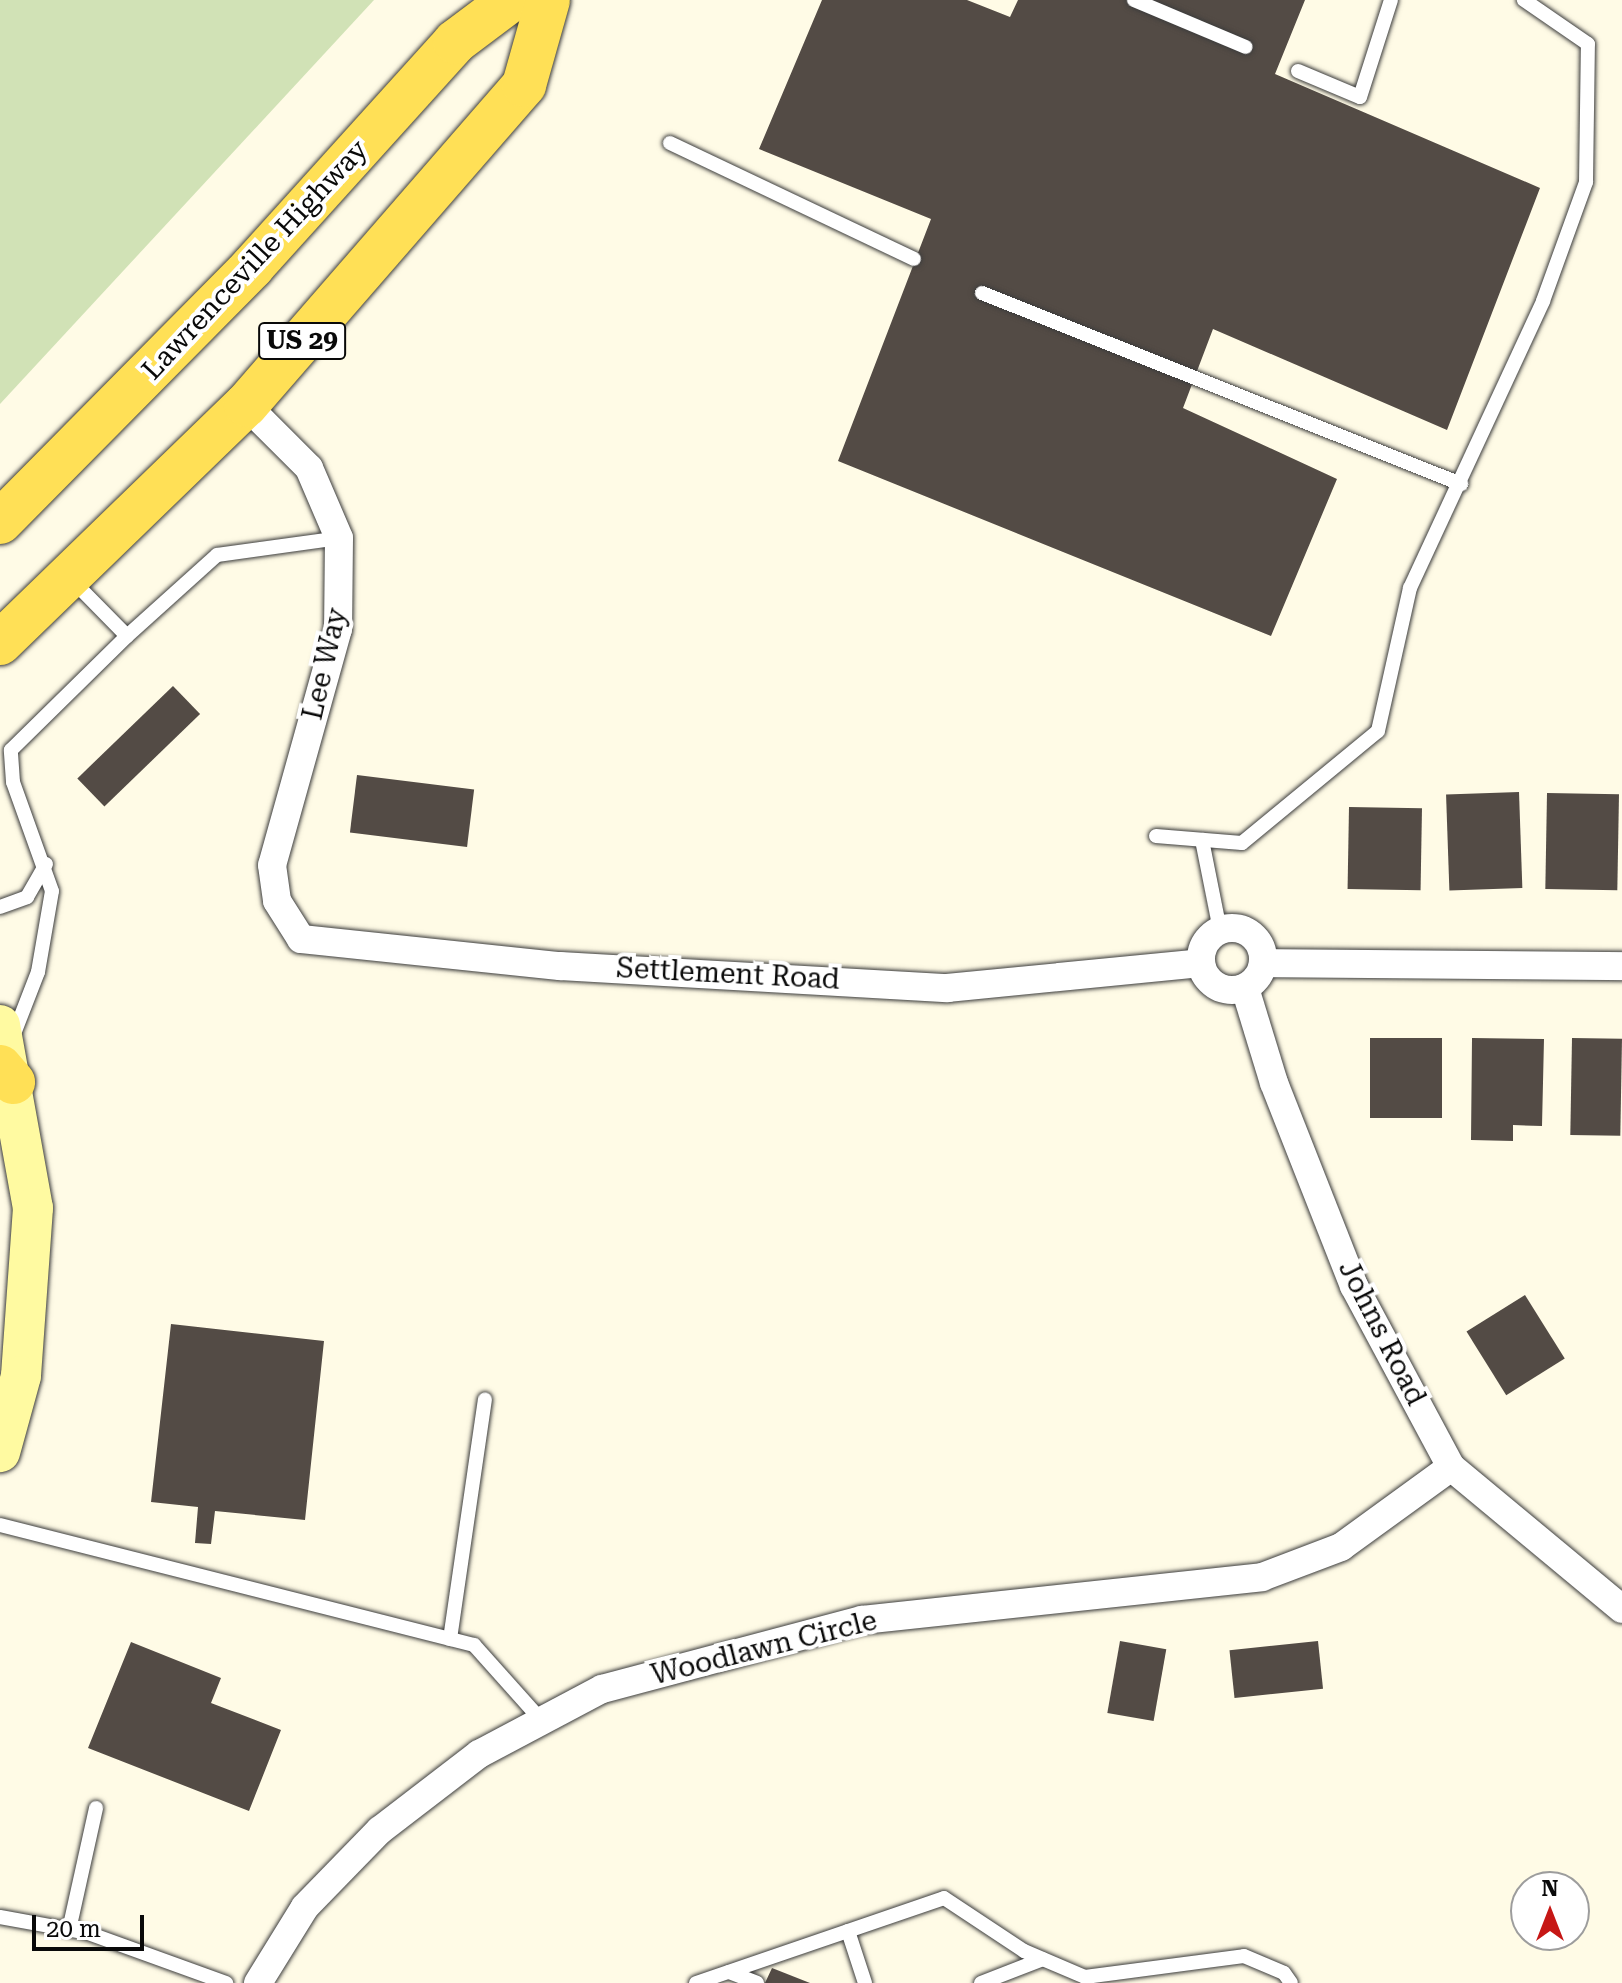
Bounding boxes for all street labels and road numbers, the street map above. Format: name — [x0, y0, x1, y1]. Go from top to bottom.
street label: Lawrenceville Highway — [135, 133, 375, 387]
road number: US 29 — [258, 319, 346, 363]
street label: Lee Way — [296, 605, 354, 723]
street label: Settlement Road — [615, 951, 841, 997]
street label: Johns Road — [1331, 1255, 1433, 1411]
street label: Woodlawn Circle — [648, 1604, 880, 1692]

